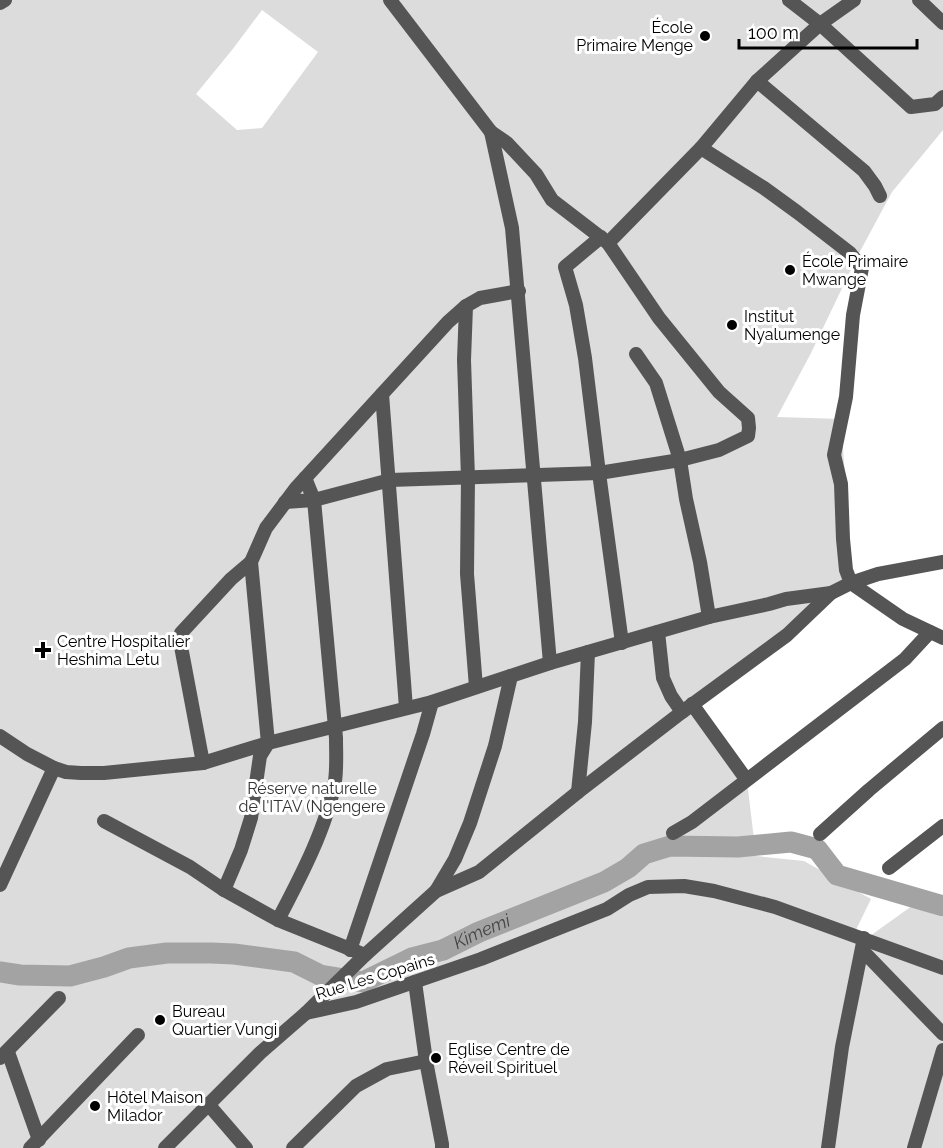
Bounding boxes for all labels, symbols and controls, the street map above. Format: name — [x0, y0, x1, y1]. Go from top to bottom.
scale bar — [739, 12, 918, 50]
place label: École Primaire Menge — [576, 17, 693, 55]
text: 100 m — [748, 22, 799, 43]
marker: École Primaire Menge — [698, 29, 712, 43]
place label: École Primaire Mwange — [802, 251, 908, 289]
marker: École Primaire Mwange — [783, 263, 797, 277]
place label: Institut Nyalumenge — [744, 307, 840, 344]
marker: Institut Nyalumenge — [725, 318, 739, 332]
place label: Centre Hospitalier Heshima Letu — [57, 632, 190, 669]
marker: Centre Hospitalier Heshima Letu — [34, 641, 52, 659]
park label: Réserve naturelle de l'ITAV (Ngengere — [239, 779, 385, 816]
water label: Kimemi — [450, 909, 514, 953]
street label: Rue Les Copains — [313, 949, 437, 1004]
place label: Bureau Quartier Vungi — [172, 1002, 277, 1039]
marker: Bureau Quartier Vungi — [153, 1013, 167, 1027]
place label: Eglise Centre de Réveil Spirituel — [448, 1040, 570, 1077]
marker: Eglise Centre de Réveil Spirituel — [429, 1051, 443, 1065]
place label: Hôtel Maison Milador — [107, 1088, 203, 1125]
marker: Hôtel Maison Milador — [88, 1099, 102, 1113]

